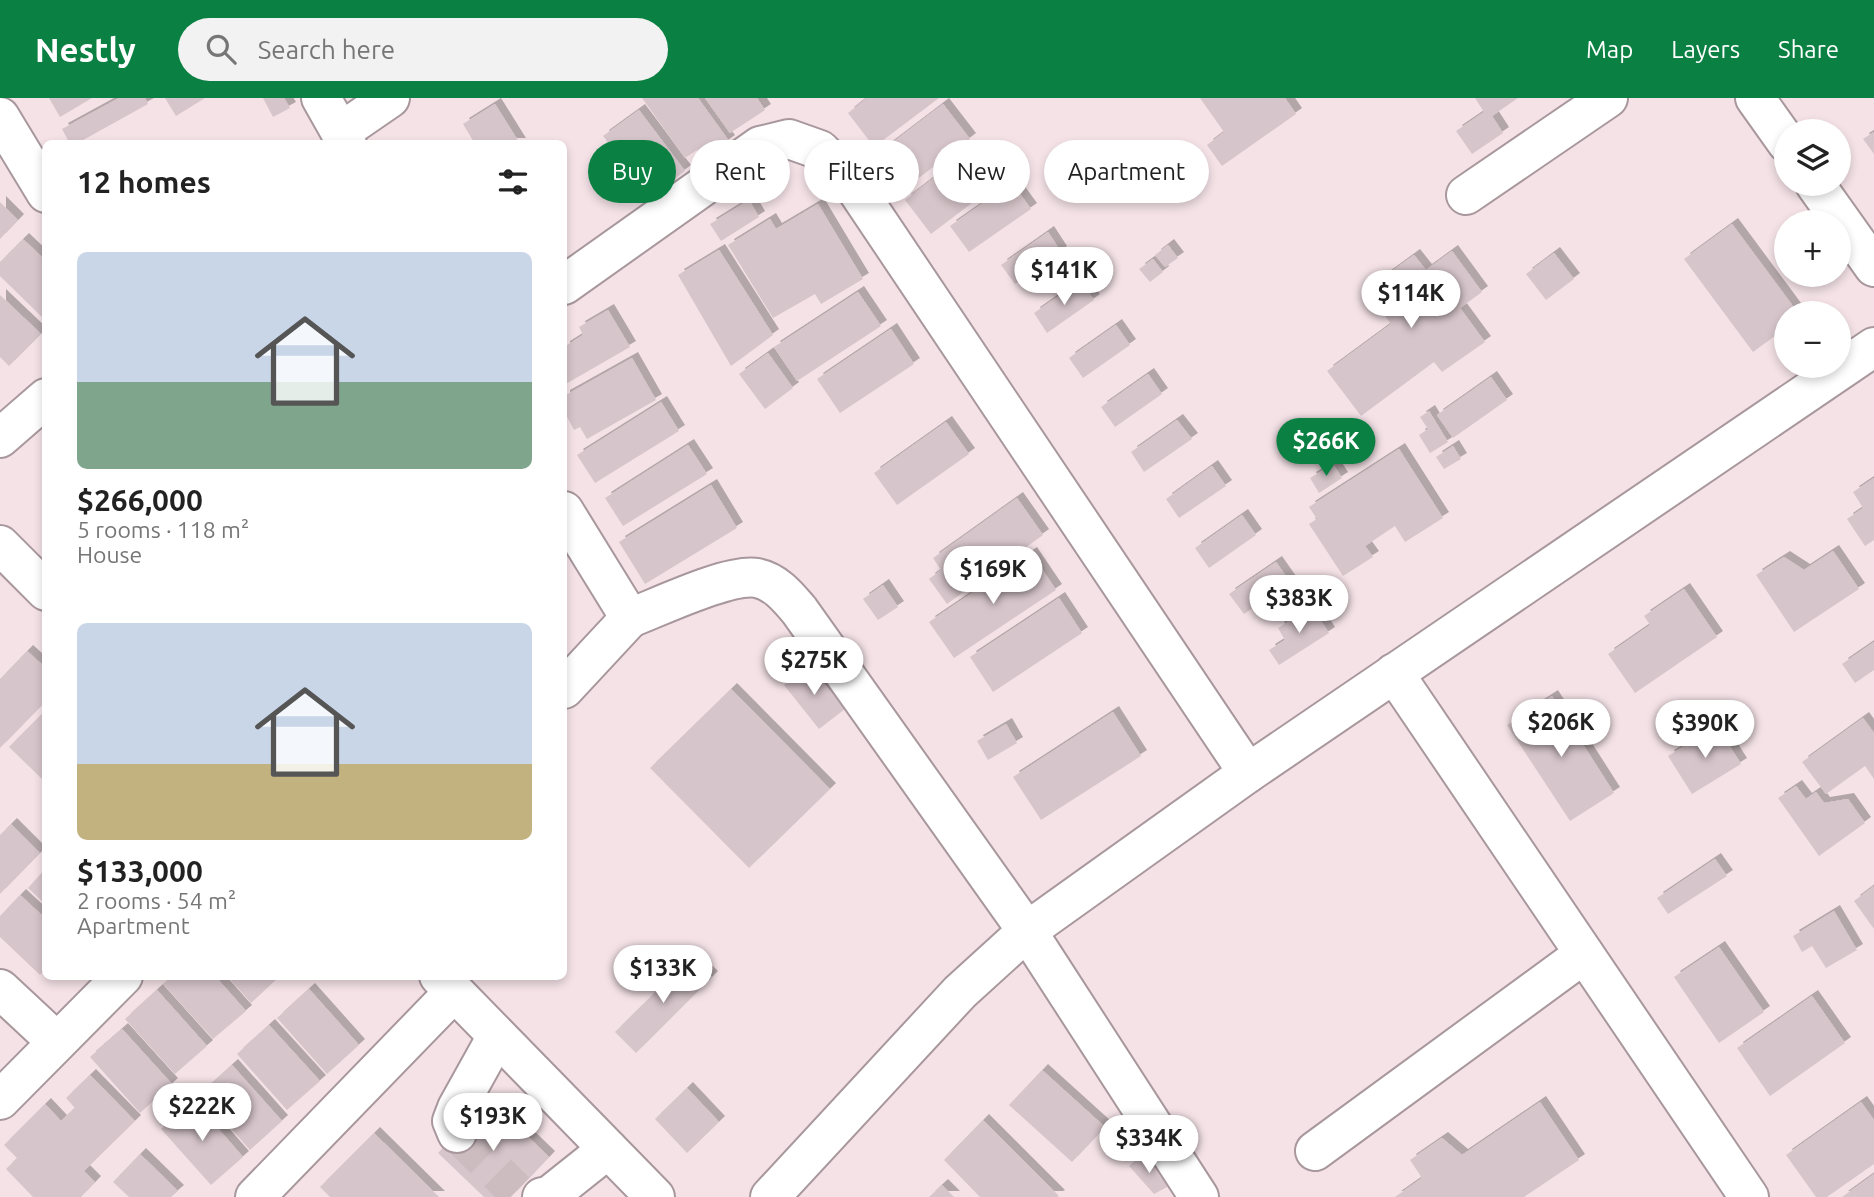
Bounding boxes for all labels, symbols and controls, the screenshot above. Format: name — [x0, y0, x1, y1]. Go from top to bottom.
search box — [178, 18, 668, 81]
icon: search — [202, 30, 240, 68]
text: Nestly — [35, 31, 136, 68]
text: Search here — [258, 35, 395, 64]
text: Map — [1586, 36, 1633, 63]
text: Layers — [1671, 36, 1740, 63]
text: Share — [1778, 36, 1839, 63]
map controls — [1774, 119, 1851, 378]
button: layers — [1774, 119, 1851, 196]
chip: Buy — [588, 140, 676, 203]
chip: Rent — [690, 140, 790, 203]
chip: Filters — [804, 140, 919, 203]
chip: New — [933, 140, 1030, 203]
chip: Apartment — [1044, 140, 1209, 203]
icon: filters — [494, 163, 532, 201]
text: 12 homes — [77, 165, 211, 199]
button: + — [1774, 210, 1851, 287]
pin: $141K — [1015, 248, 1113, 307]
text: $141K — [1030, 257, 1098, 282]
pin: $114K — [1362, 271, 1460, 330]
text: $114K — [1377, 280, 1445, 305]
icon: home — [242, 298, 368, 424]
button: − — [1774, 301, 1851, 378]
pin: $266K — [1277, 418, 1375, 478]
text: $266K — [1292, 428, 1360, 453]
text: $266,000 — [77, 483, 203, 517]
text: 5 rooms · 118 m² — [77, 517, 249, 542]
text: House — [77, 542, 142, 567]
pin: $169K — [944, 546, 1042, 606]
text: $169K — [959, 556, 1027, 581]
pin: $383K — [1250, 575, 1348, 635]
text: $383K — [1265, 585, 1333, 610]
pin: $275K — [765, 638, 863, 697]
text: $275K — [780, 647, 848, 672]
icon: home — [242, 669, 368, 795]
pin: $206K — [1512, 700, 1610, 759]
pin: $390K — [1656, 700, 1754, 760]
text: $206K — [1527, 709, 1595, 734]
text: $390K — [1671, 710, 1739, 735]
text: $133,000 — [77, 854, 203, 888]
text: 2 rooms · 54 m² — [77, 888, 236, 913]
text: Apartment — [77, 913, 190, 938]
pin: $133K — [614, 946, 712, 1005]
text: $133K — [629, 955, 697, 980]
pin: $222K — [153, 1084, 251, 1143]
text: $222K — [168, 1093, 236, 1118]
pin: $193K — [444, 1094, 542, 1153]
text: $193K — [459, 1103, 527, 1128]
pin: $334K — [1100, 1116, 1198, 1175]
text: $334K — [1115, 1125, 1183, 1150]

